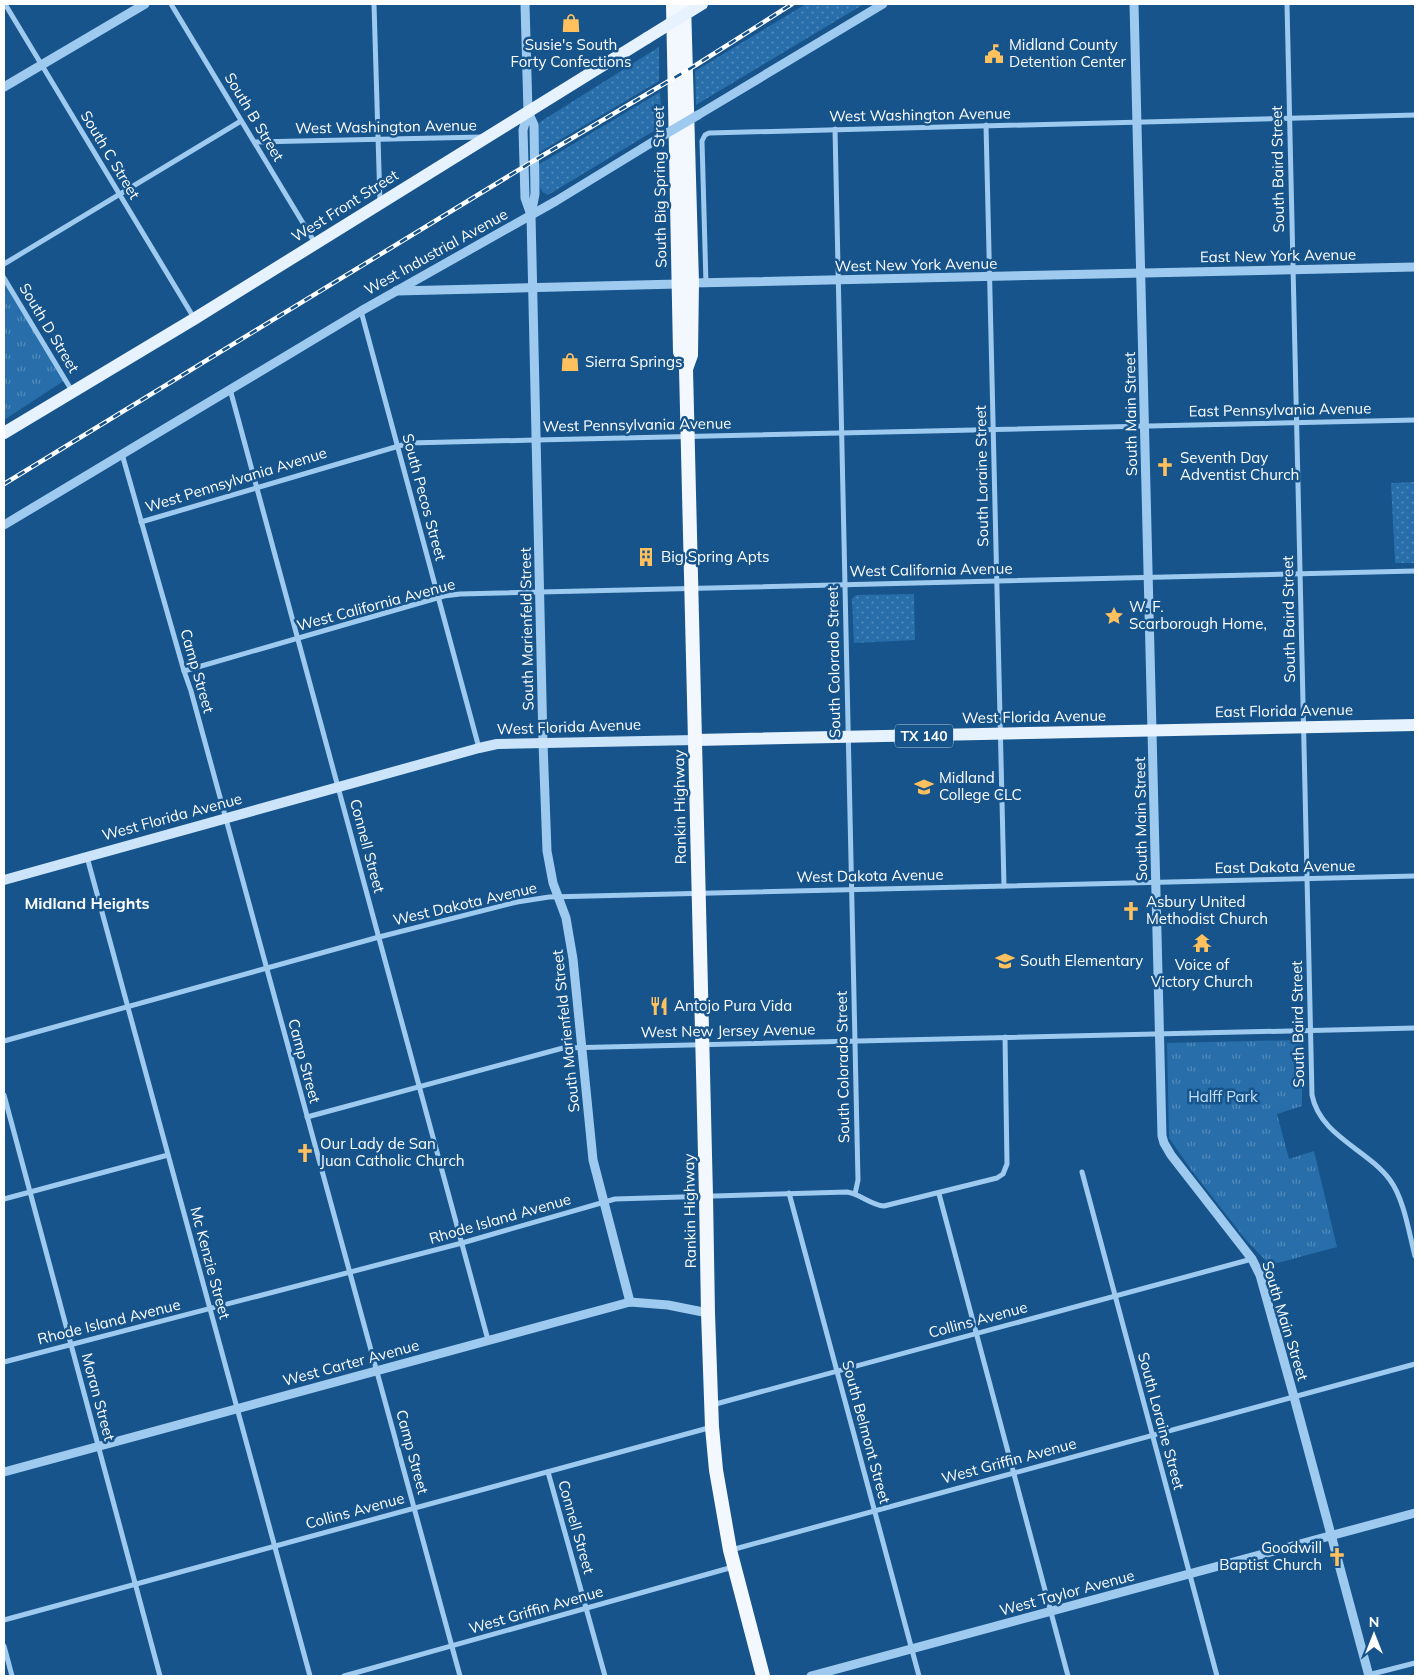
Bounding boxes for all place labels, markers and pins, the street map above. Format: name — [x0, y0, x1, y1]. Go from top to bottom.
shop icon: Susie's South Forty Confections — [560, 12, 582, 34]
place label: Susie's South Forty Confections — [511, 35, 631, 71]
place label: Midland County Detention Center — [1009, 35, 1127, 71]
public building icon: Midland County Detention Center — [983, 43, 1005, 65]
shop icon: Sierra Springs — [559, 351, 581, 373]
place label: Sierra Springs — [585, 352, 682, 371]
place label: Seventh Day Adventist Church — [1180, 448, 1299, 484]
church icon: Seventh Day Adventist Church — [1154, 456, 1176, 478]
building icon: Big Spring Apts — [635, 546, 657, 568]
place label: Big Spring Apts — [661, 547, 769, 566]
place label: W. F. Scarborough Home, — [1129, 597, 1267, 633]
place icon: W. F. Scarborough Home, — [1103, 605, 1125, 627]
place label: Midland College CLC — [939, 768, 1022, 804]
school or university icon: Midland College CLC — [913, 776, 935, 798]
place label: Asbury United Methodist Church — [1146, 892, 1268, 928]
church icon: Asbury United Methodist Church — [1120, 900, 1142, 922]
temple icon: Voice of Victory Church — [1191, 932, 1213, 954]
school or university icon: South Elementary — [994, 950, 1016, 972]
place label: South Elementary — [1020, 951, 1143, 970]
place label: Voice of Victory Church — [1151, 955, 1253, 991]
restaurant icon: Antojo Pura Vida — [648, 995, 670, 1017]
place label: Antojo Pura Vida — [674, 996, 792, 1015]
place label: Our Lady de San Juan Catholic Church — [320, 1134, 465, 1170]
church icon: Our Lady de San Juan Catholic Church — [294, 1142, 316, 1164]
place label: Goodwill Baptist Church — [1219, 1538, 1322, 1574]
church icon: Goodwill Baptist Church — [1326, 1546, 1348, 1568]

